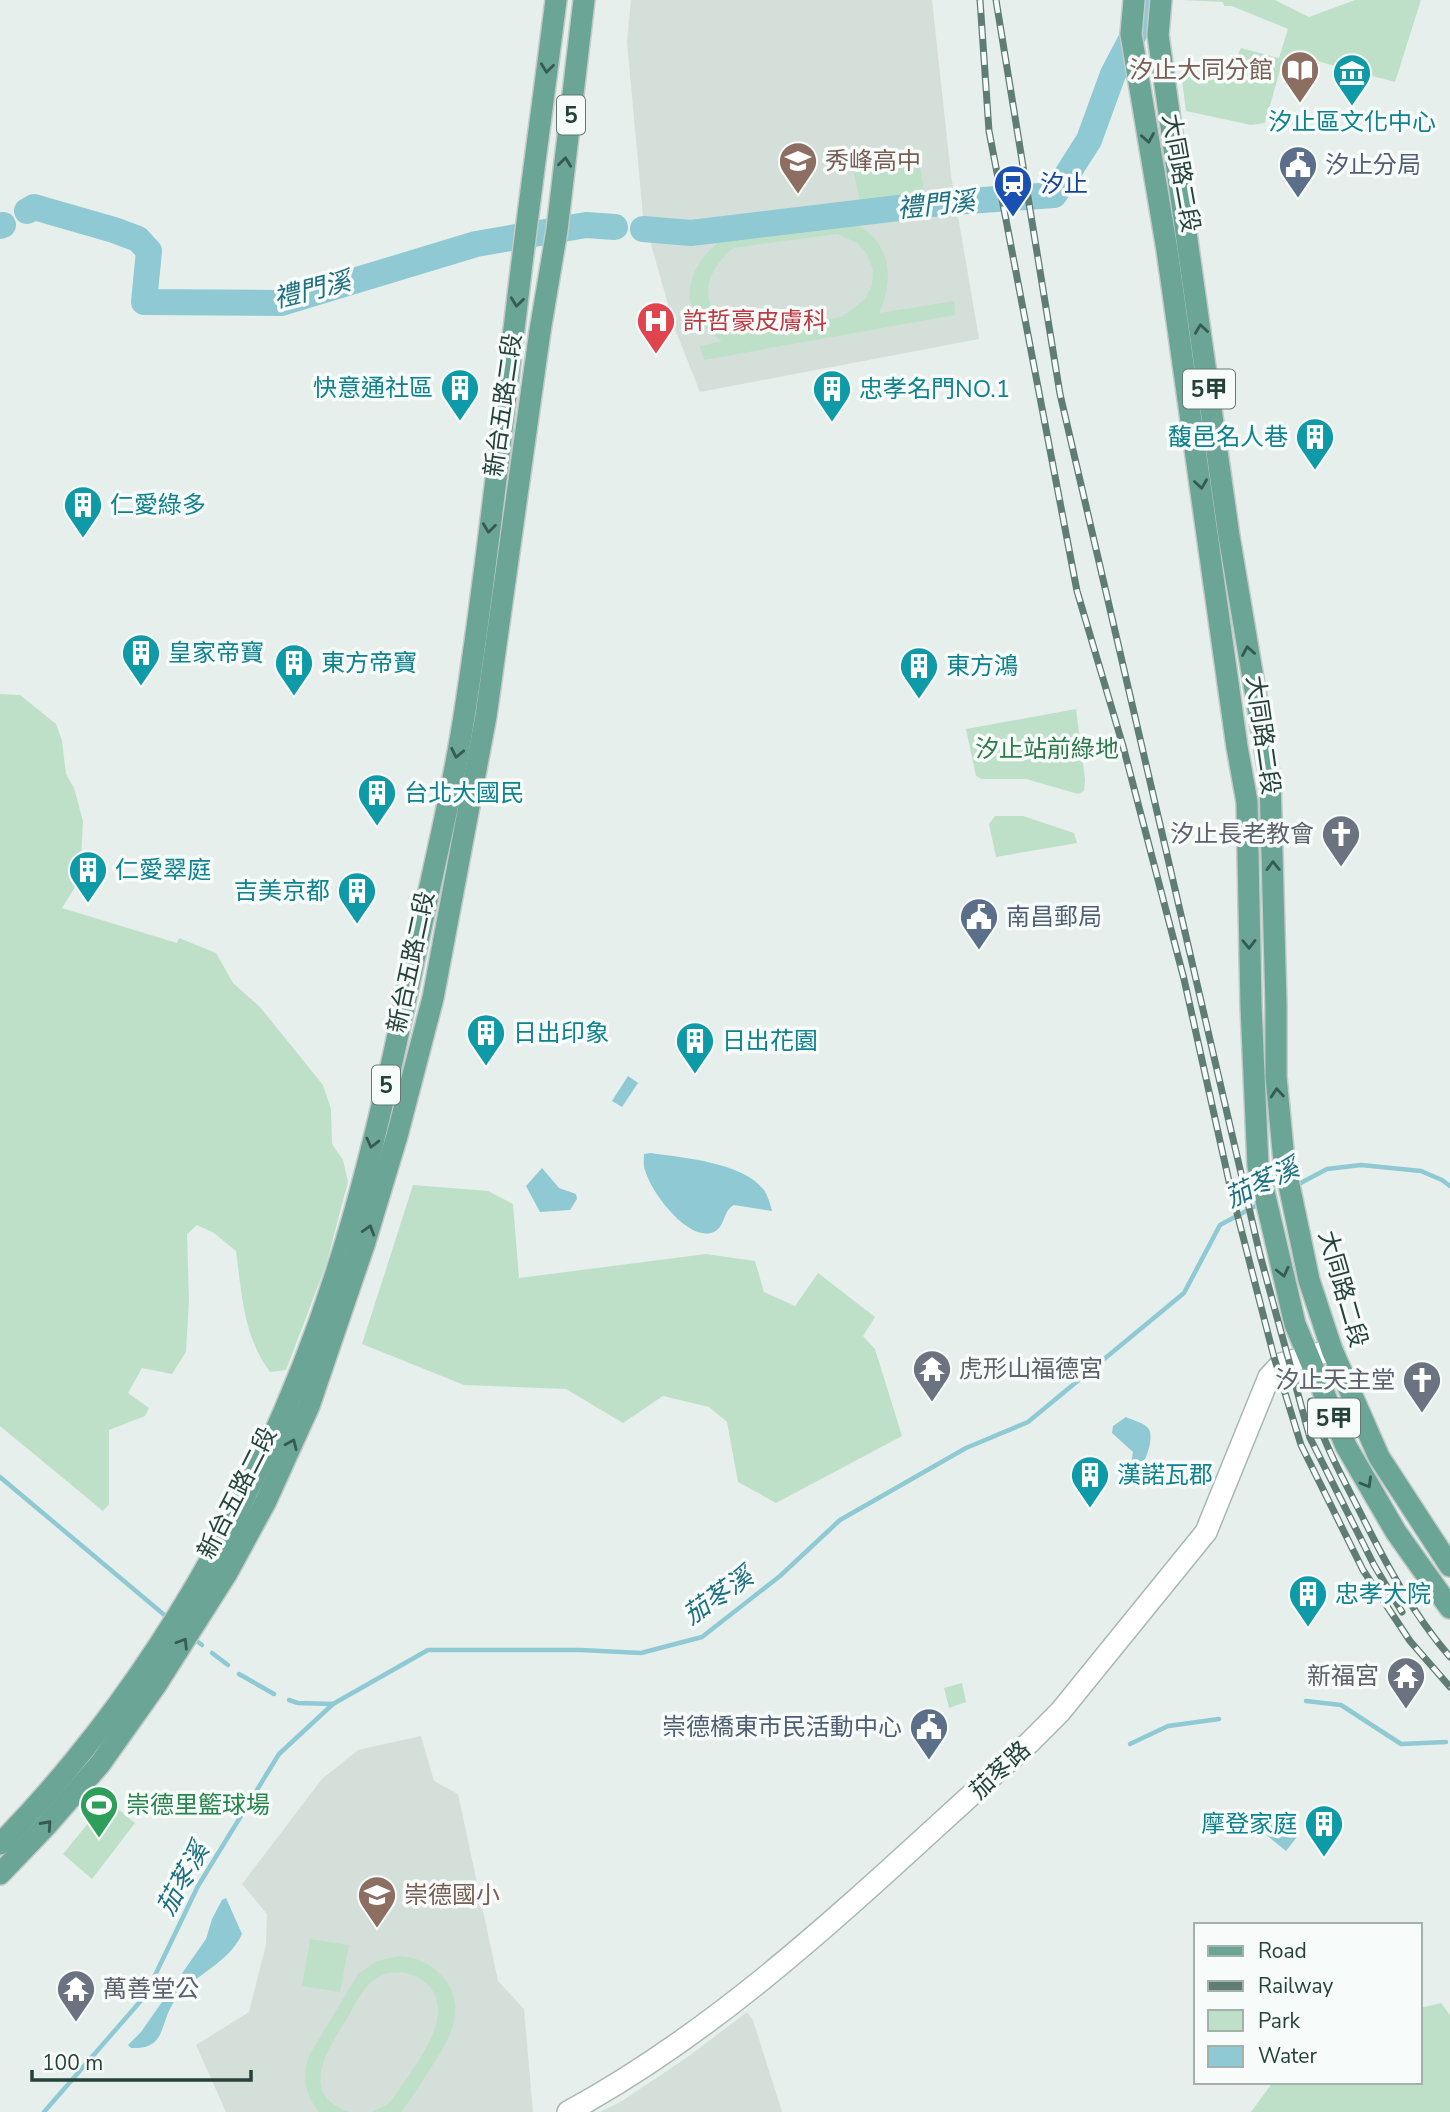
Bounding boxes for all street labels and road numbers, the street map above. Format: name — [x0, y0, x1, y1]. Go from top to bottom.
road number: 5 — [557, 96, 585, 134]
street label: 大同路二段 — [1155, 111, 1207, 235]
street label: 新台五路二段 — [477, 331, 529, 479]
road number: 5甲 — [1183, 370, 1235, 408]
street label: 大同路二段 — [1239, 673, 1287, 797]
street label: 新台五路二段 — [380, 888, 442, 1036]
road number: 5 — [372, 1066, 400, 1104]
street label: 大同路二段 — [1311, 1227, 1375, 1351]
road number: 5甲 — [1308, 1399, 1360, 1438]
street label: 新台五路二段 — [190, 1422, 284, 1564]
street label: 茄苳路 — [963, 1734, 1037, 1806]

